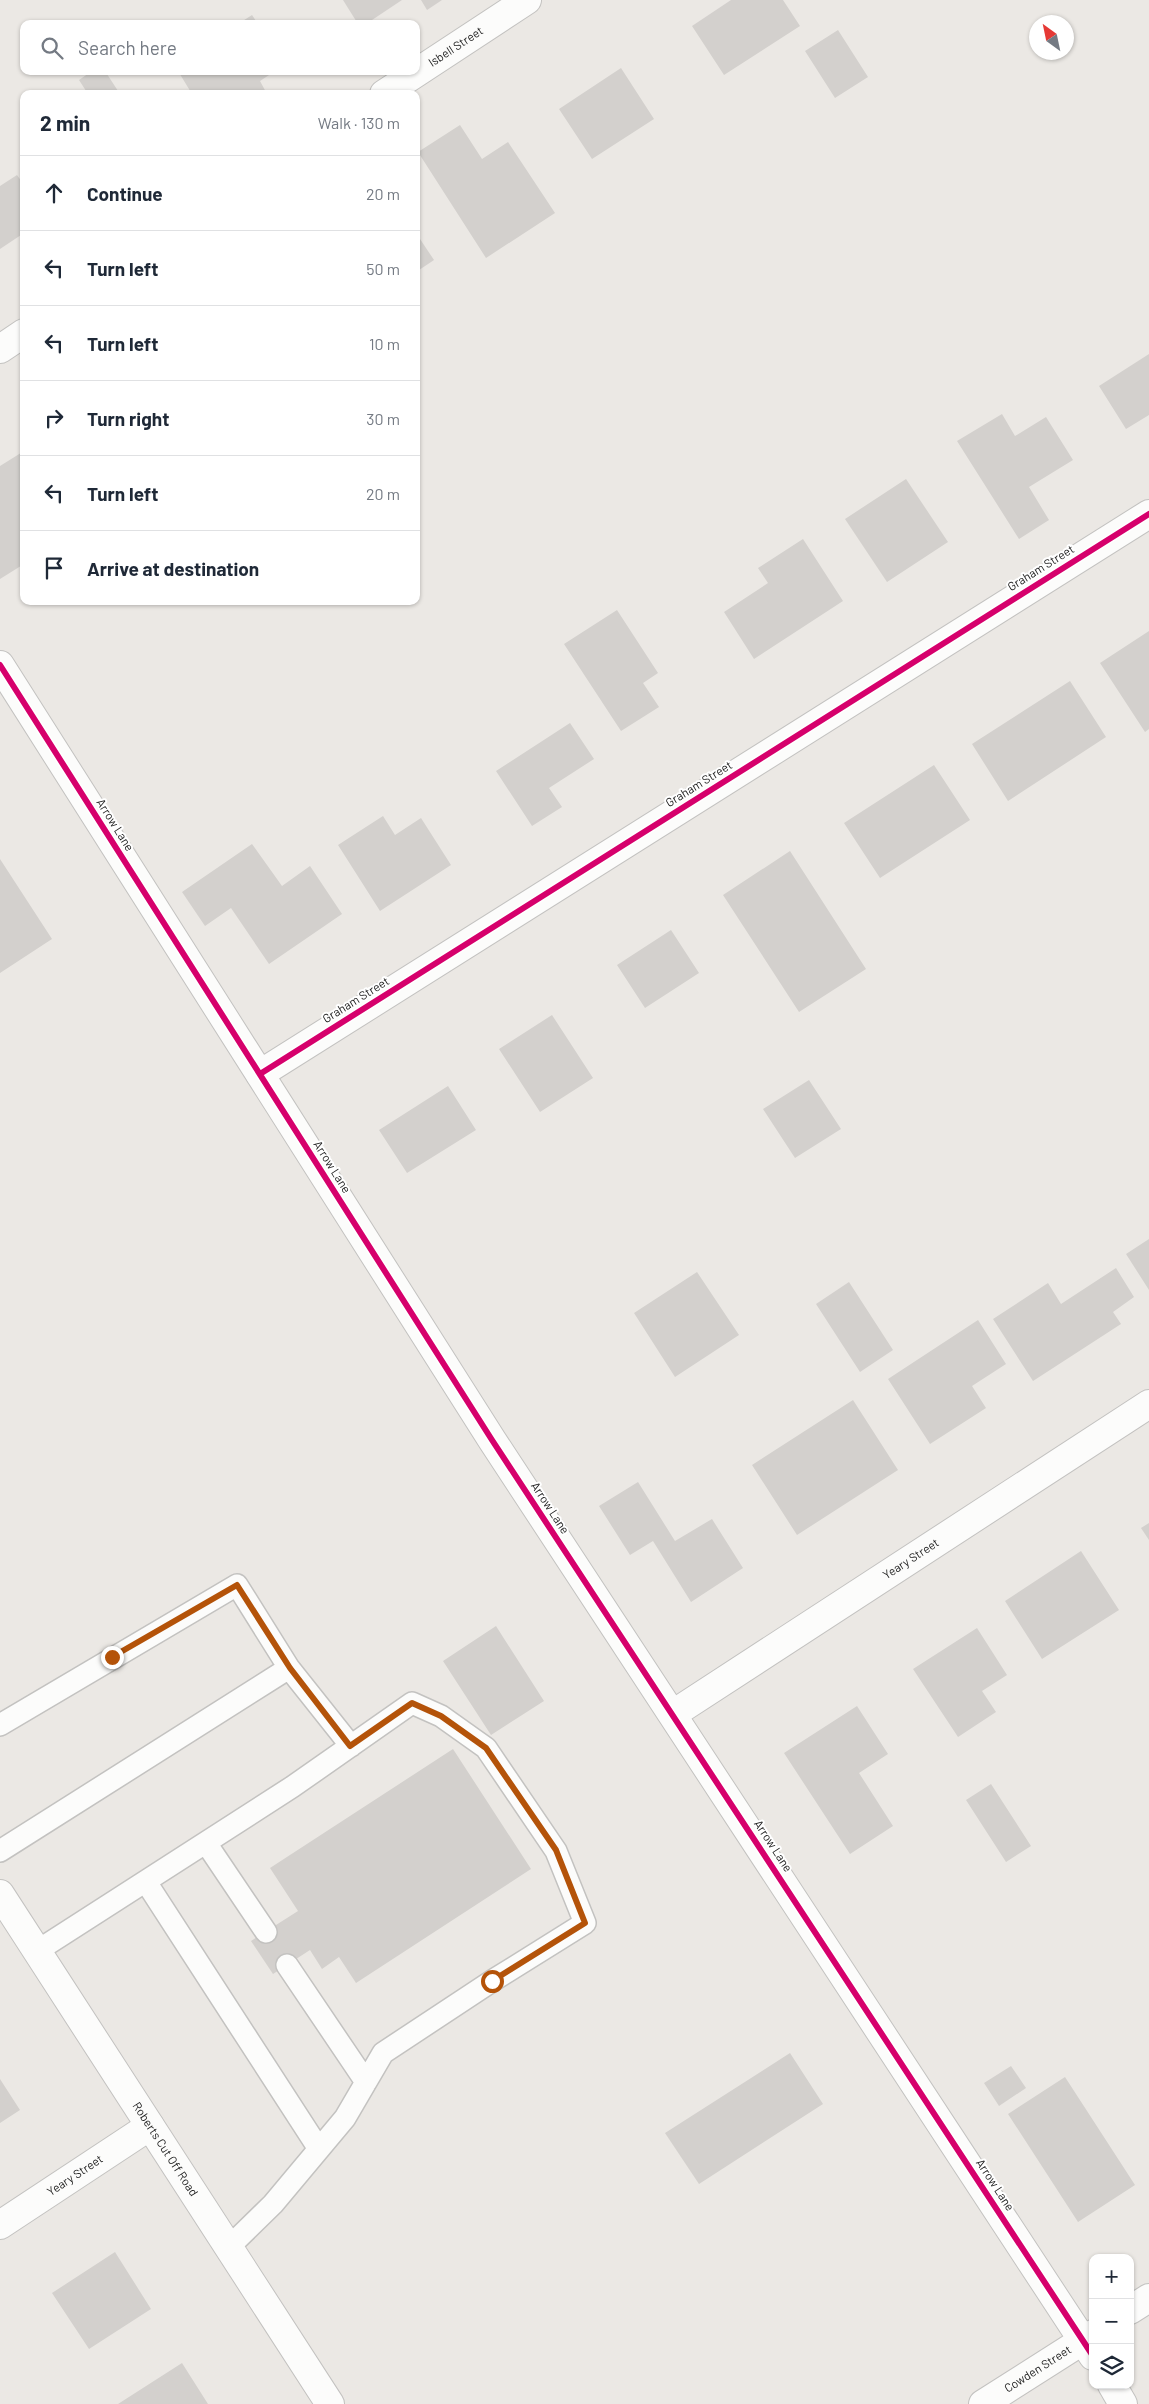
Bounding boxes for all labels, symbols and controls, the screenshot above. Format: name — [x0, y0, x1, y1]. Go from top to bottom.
north arrow — [1029, 15, 1074, 60]
search box — [20, 20, 420, 75]
street label: Isbell Street — [425, 23, 485, 69]
icon: search — [38, 34, 66, 62]
text: Search here — [78, 36, 177, 59]
text: 2 min — [40, 110, 90, 135]
text: Walk · 130 m — [318, 113, 400, 132]
icon: ahead — [40, 179, 68, 207]
text: Continue — [87, 182, 163, 205]
text: 20 m — [366, 184, 400, 203]
icon: left — [40, 254, 68, 282]
text: Turn left — [87, 257, 158, 280]
text: 50 m — [366, 259, 400, 278]
icon: left — [40, 329, 68, 357]
text: Turn left — [87, 332, 158, 355]
text: 10 m — [369, 334, 400, 353]
icon: right — [40, 404, 68, 432]
text: Turn right — [87, 407, 169, 430]
text: 30 m — [366, 409, 400, 428]
icon: left — [40, 479, 68, 507]
text: Turn left — [87, 482, 158, 505]
text: 20 m — [366, 484, 400, 503]
street label: Graham Street — [1005, 541, 1076, 593]
icon: arrive — [40, 554, 68, 582]
text: Arrive at destination — [87, 557, 259, 580]
street label: Graham Street — [663, 757, 734, 809]
street label: Arrow Lane — [94, 796, 137, 853]
street label: Graham Street — [320, 973, 391, 1025]
street label: Arrow Lane — [311, 1138, 354, 1195]
street label: Arrow Lane — [529, 1479, 573, 1536]
street label: Yeary Street — [880, 1535, 941, 1582]
route end — [101, 1646, 124, 1669]
street label: Arrow Lane — [752, 1817, 796, 1874]
route start — [481, 1970, 504, 1993]
street label: Roberts Cut Off Road — [130, 2099, 202, 2198]
street label: Yeary Street — [44, 2151, 105, 2198]
street label: Arrow Lane — [974, 2156, 1018, 2213]
map controls — [1089, 2254, 1134, 2389]
button: + — [1089, 2254, 1134, 2299]
button: − — [1089, 2299, 1134, 2344]
street label: Cowden Street — [1001, 2342, 1073, 2395]
button: layers — [1089, 2344, 1134, 2389]

